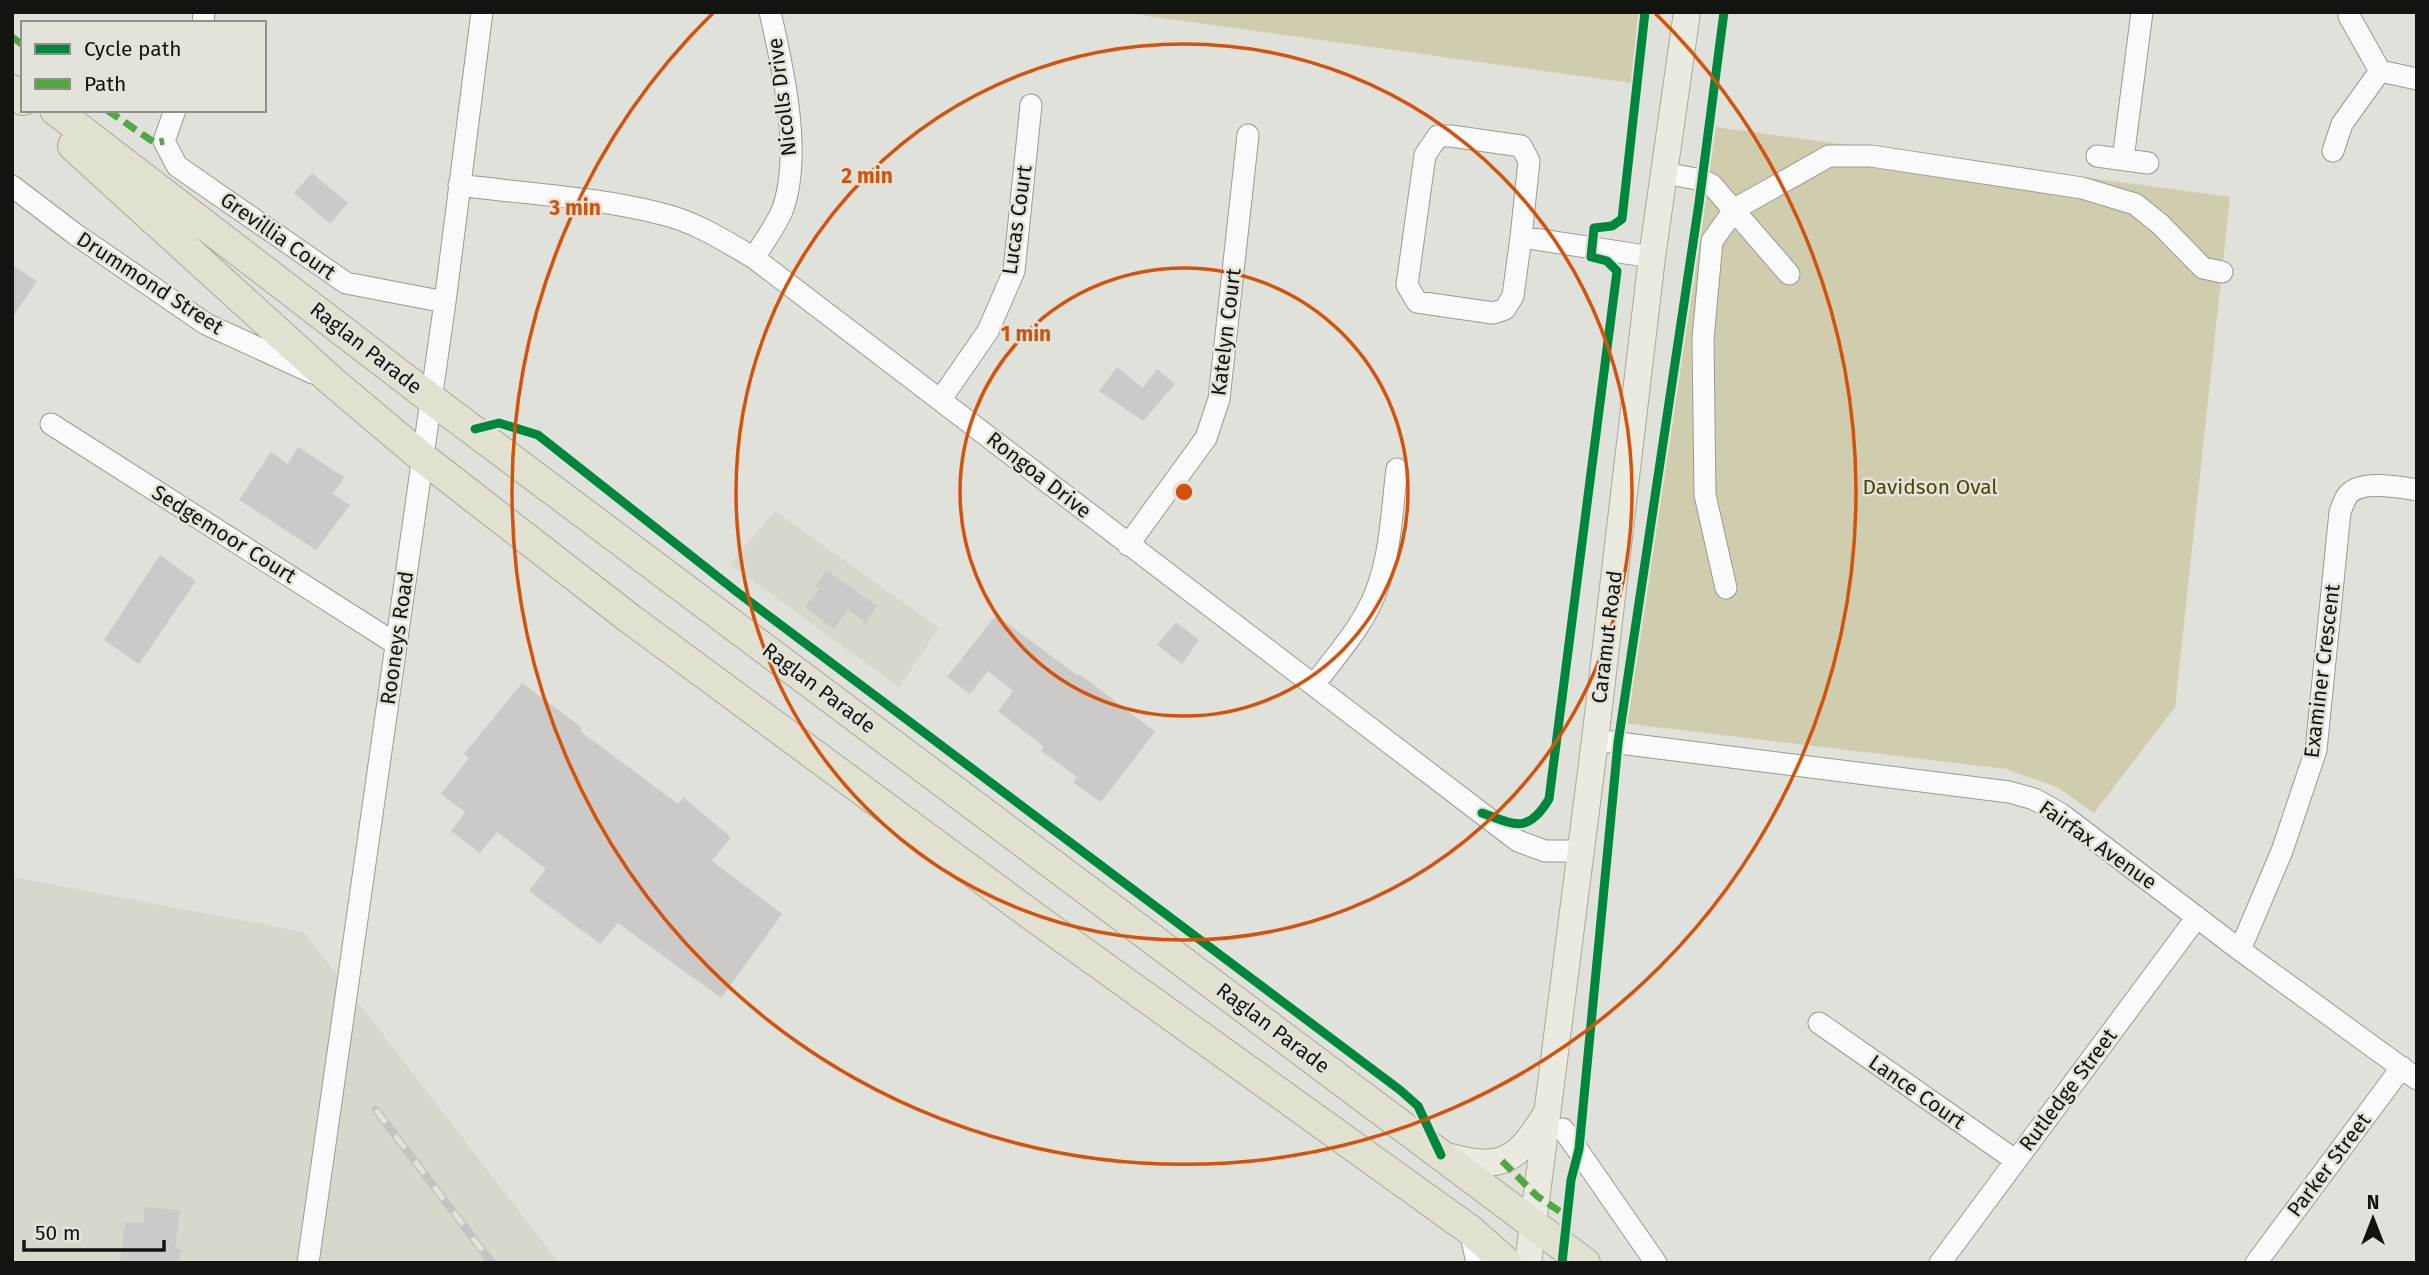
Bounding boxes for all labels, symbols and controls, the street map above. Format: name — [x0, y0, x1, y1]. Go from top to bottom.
legend — [21, 21, 266, 112]
text: Cycle path — [84, 36, 182, 62]
street label: Nicolls Drive — [762, 36, 802, 158]
text: Path — [84, 71, 126, 97]
text: 2 min — [841, 163, 893, 189]
street label: Lucas Court — [996, 163, 1038, 276]
street label: Grevillia Court — [215, 187, 341, 286]
text: 3 min — [548, 195, 601, 221]
street label: Drummond Street — [72, 226, 229, 340]
street label: Katelyn Court — [1205, 266, 1247, 397]
street label: Raglan Parade — [305, 296, 427, 400]
text: 1 min — [1001, 321, 1051, 347]
street label: Rongoa Drive — [981, 426, 1097, 524]
park label: Davidson Oval — [1862, 474, 1998, 500]
street label: Sedgemoor Court — [147, 479, 301, 589]
centre of rings — [1172, 480, 1196, 504]
street label: Caramut Road — [1586, 569, 1628, 705]
street label: Rooneys Road — [375, 570, 419, 706]
street label: Examiner Crescent — [2298, 582, 2346, 759]
street label: Raglan Parade — [757, 637, 881, 739]
street label: Fairfax Avenue — [2034, 795, 2162, 895]
street label: Raglan Parade — [1211, 977, 1335, 1079]
street label: Rutledge Street — [2013, 1023, 2123, 1156]
street label: Lance Court — [1864, 1049, 1971, 1135]
street label: Parker Street — [2282, 1108, 2377, 1222]
north arrow — [2338, 1184, 2408, 1254]
text: N — [2367, 1191, 2379, 1214]
scale bar — [24, 1208, 164, 1252]
text: 50 m — [35, 1220, 81, 1246]

